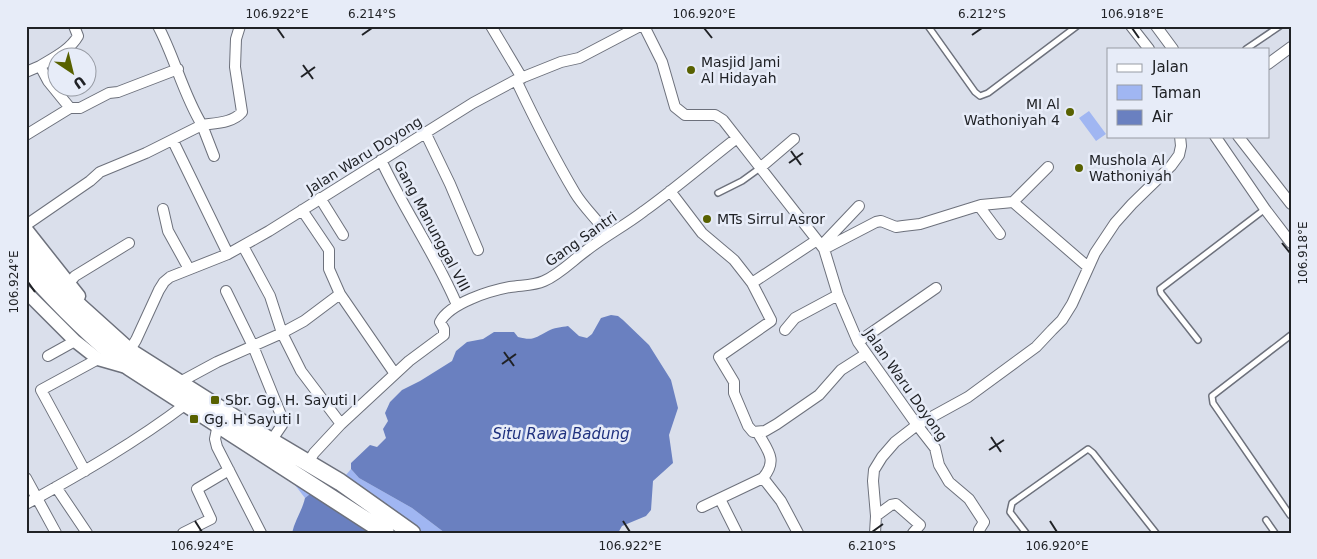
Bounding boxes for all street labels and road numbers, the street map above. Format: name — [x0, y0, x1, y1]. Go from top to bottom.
street label: Jalan Waru Doyong — [302, 113, 425, 198]
street label: Gang Manunggal VIII — [391, 158, 473, 294]
street label: Gang Santri — [542, 209, 620, 269]
street label: Jalan Waru Doyong — [861, 325, 951, 444]

